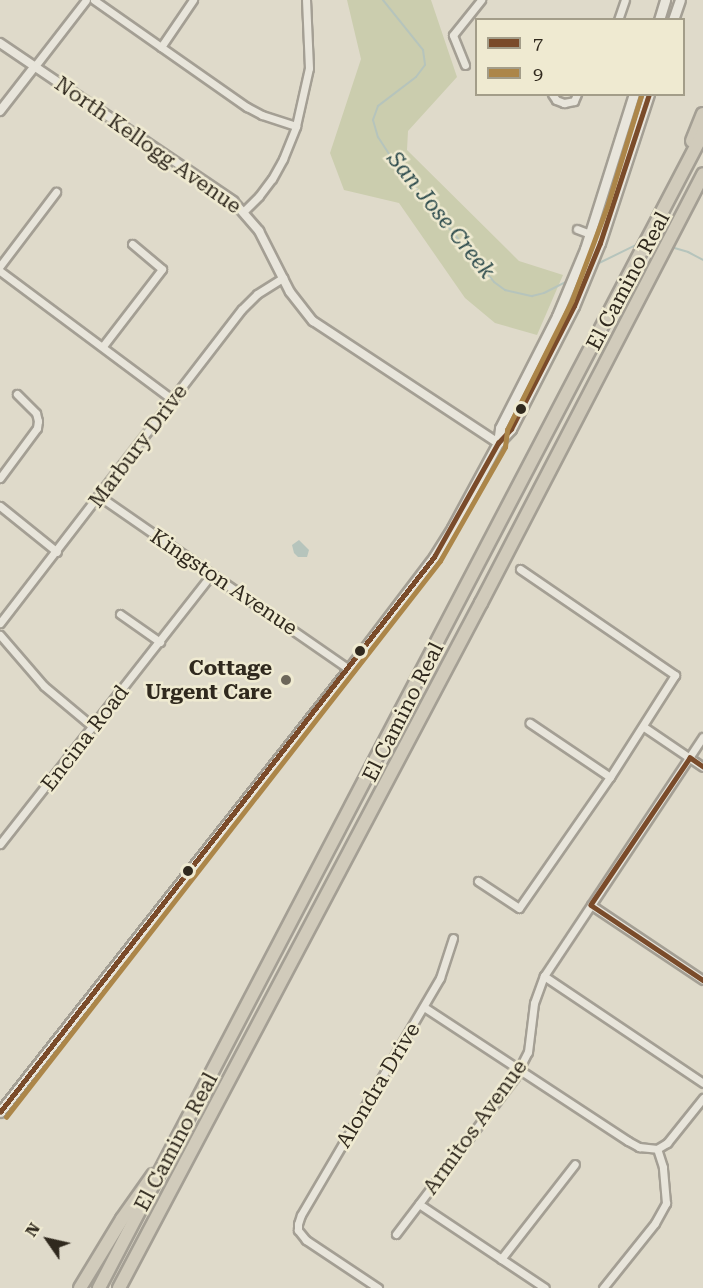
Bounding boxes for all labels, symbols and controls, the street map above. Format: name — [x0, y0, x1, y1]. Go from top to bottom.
legend — [475, 18, 685, 96]
text: 7 — [533, 33, 543, 54]
text: 9 — [533, 63, 543, 84]
street label: North Kellogg Avenue — [50, 71, 246, 219]
water label: San Jose Creek — [382, 146, 500, 284]
street label: El Camino Real — [581, 208, 675, 354]
street label: Marbury Drive — [83, 379, 193, 513]
unlabelled marker — [515, 403, 527, 415]
street label: Kingston Avenue — [146, 523, 302, 641]
street label: El Camino Real — [357, 638, 449, 786]
unlabelled marker — [354, 645, 366, 657]
place label: Cottage Urgent Care — [145, 655, 272, 705]
marker: Cottage Urgent Care — [277, 671, 295, 689]
street label: Encina Road — [36, 680, 134, 796]
unlabelled marker — [182, 865, 194, 877]
street label: Alondra Drive — [331, 1018, 425, 1152]
street label: Armitos Avenue — [418, 1055, 532, 1199]
street label: El Camino Real — [129, 1069, 223, 1215]
north arrow — [18, 1210, 78, 1270]
text: N — [21, 1219, 44, 1240]

